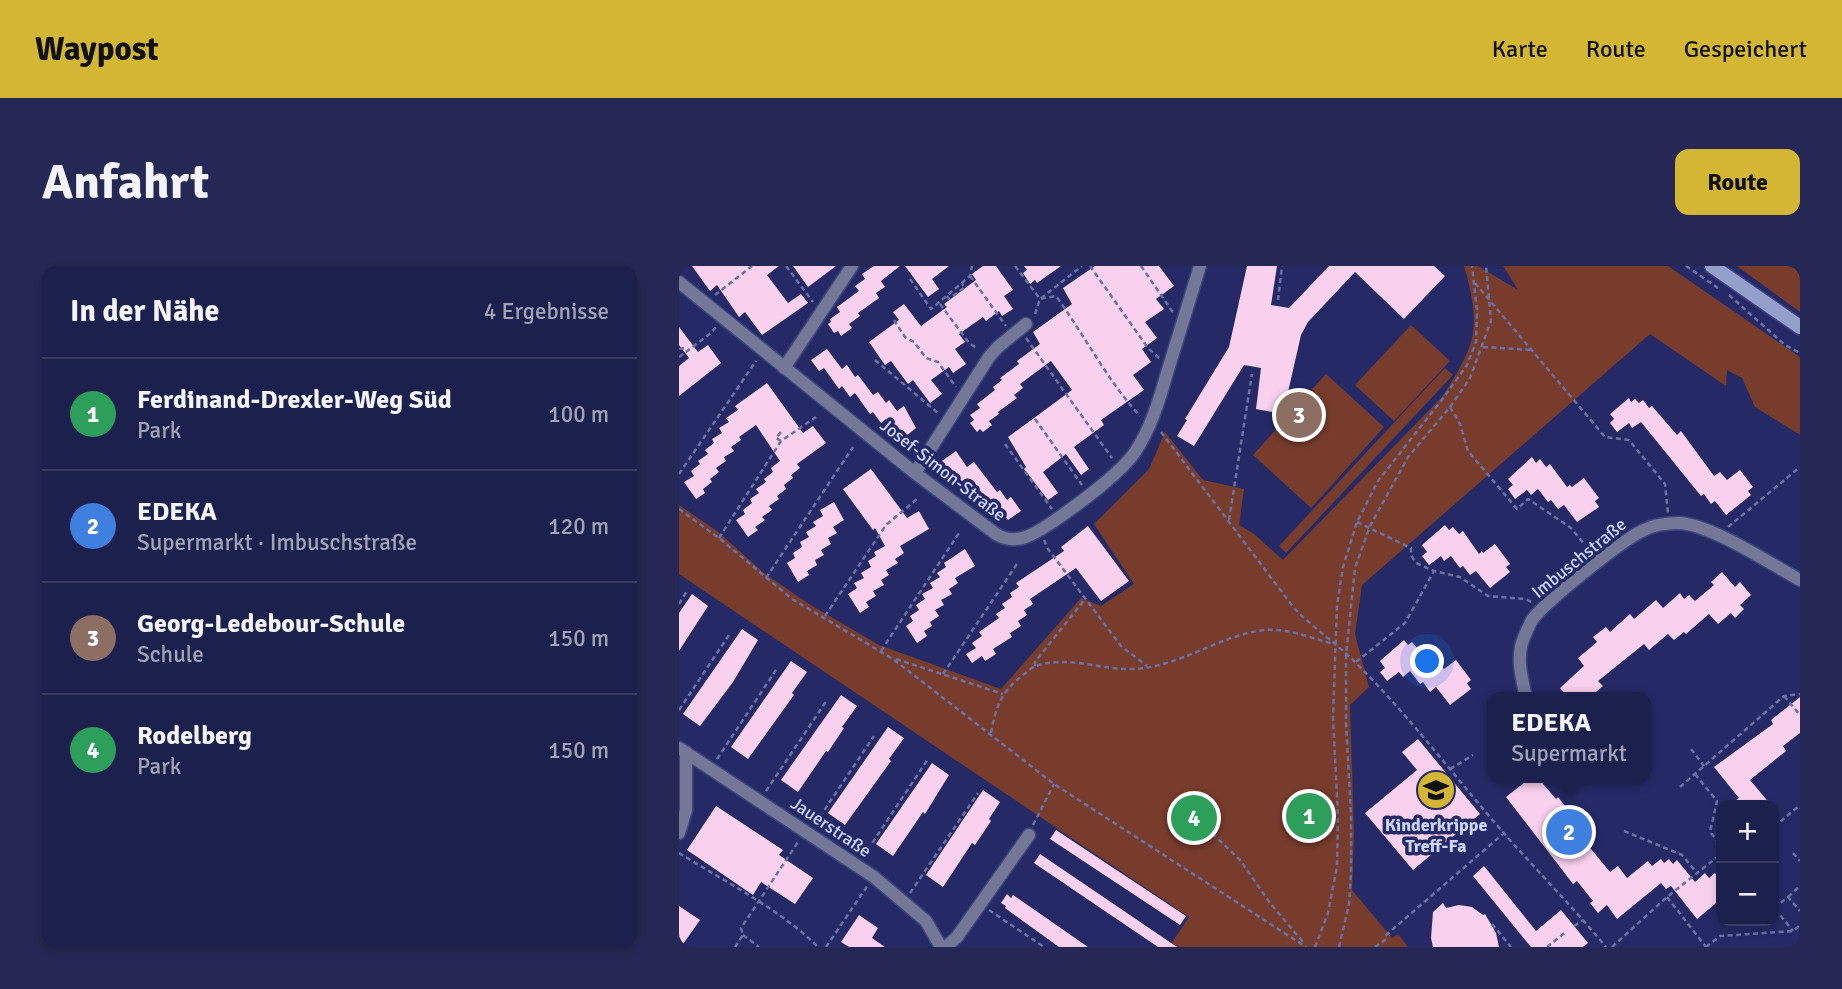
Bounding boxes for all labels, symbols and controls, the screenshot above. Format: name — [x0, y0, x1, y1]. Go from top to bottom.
text: Waypost — [35, 29, 159, 70]
text: Karte — [1492, 34, 1548, 64]
text: Route — [1586, 34, 1646, 64]
text: Gespeichert — [1684, 34, 1807, 64]
button: Route — [1675, 149, 1800, 215]
text: Anfahrt — [42, 152, 209, 212]
text: In der Nähe — [70, 293, 219, 330]
text: 4 Ergebnisse — [484, 297, 609, 326]
text: Ferdinand-Drexler-Weg Süd — [137, 384, 452, 416]
pin: 3 — [1276, 389, 1322, 441]
text: 1 — [87, 400, 99, 429]
text: 100 m — [548, 400, 609, 429]
street label: Josef-Simon-Straße — [876, 414, 1010, 526]
text: Park — [137, 416, 181, 445]
text: EDEKA — [137, 496, 217, 528]
text: 2 — [87, 512, 99, 541]
text: 120 m — [548, 512, 609, 541]
street label: Imbuschstraße — [1527, 513, 1631, 603]
text: Supermarkt · Imbuschstraße — [137, 528, 417, 557]
text: Georg-Ledebour-Schule — [137, 608, 405, 640]
text: 3 — [87, 624, 99, 653]
text: 150 m — [548, 624, 609, 653]
text: Schule — [137, 640, 204, 669]
your location — [1410, 644, 1444, 678]
popup — [1487, 692, 1651, 783]
text: EDEKA — [1511, 707, 1591, 739]
text: Rodelberg — [137, 720, 252, 752]
text: 4 — [87, 736, 99, 765]
text: 150 m — [548, 736, 609, 765]
text: Supermarkt — [1511, 739, 1627, 768]
text: Park — [137, 752, 181, 781]
school or university icon: Kinderkrippe Treff-Fa — [1415, 769, 1457, 811]
pin: 1 — [1286, 790, 1332, 842]
street label: Jauerstraße — [787, 792, 875, 862]
pin: 4 — [1171, 792, 1217, 844]
map controls — [1716, 800, 1779, 926]
button: + — [1716, 800, 1779, 863]
pin: 2 — [1546, 806, 1592, 858]
place label: Kinderkrippe Treff-Fa — [1385, 814, 1487, 857]
button: − — [1716, 863, 1779, 926]

